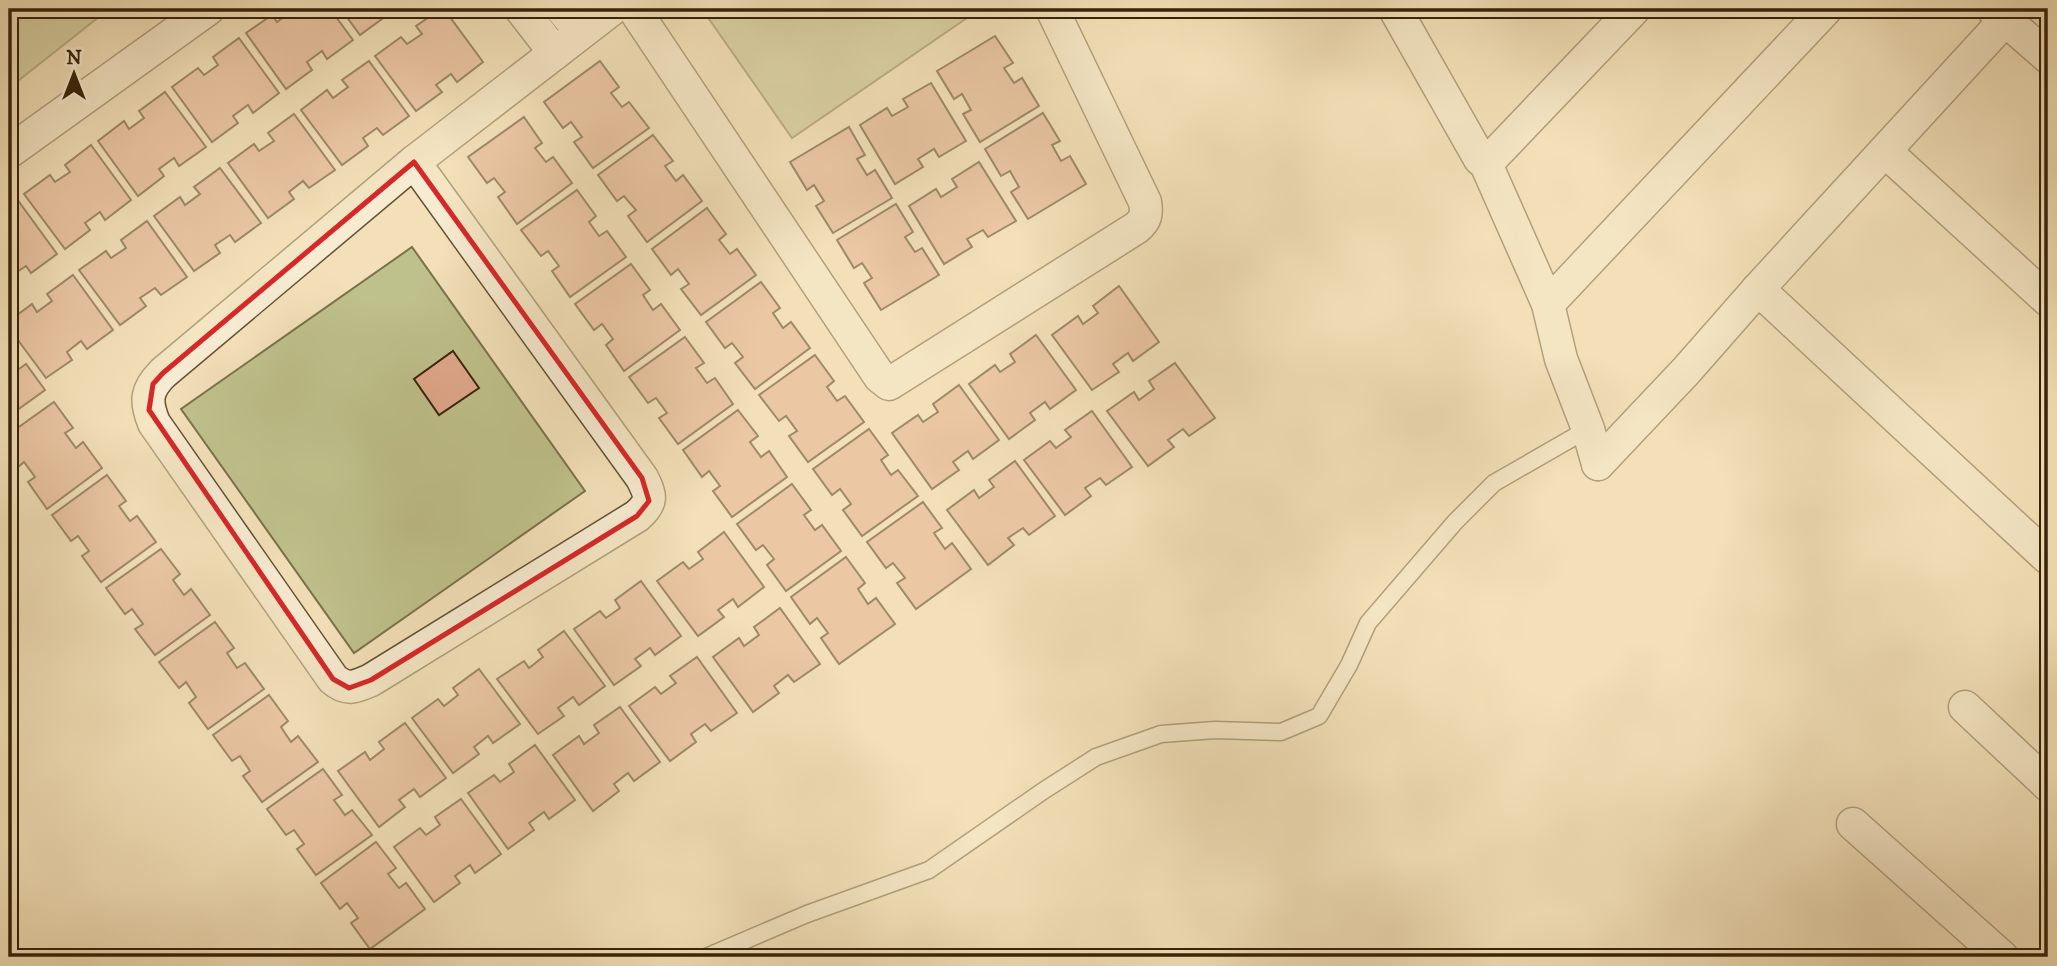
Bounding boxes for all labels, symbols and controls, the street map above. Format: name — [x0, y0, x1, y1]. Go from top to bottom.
north arrow — [38, 38, 108, 108]
text: N — [66, 47, 82, 70]

